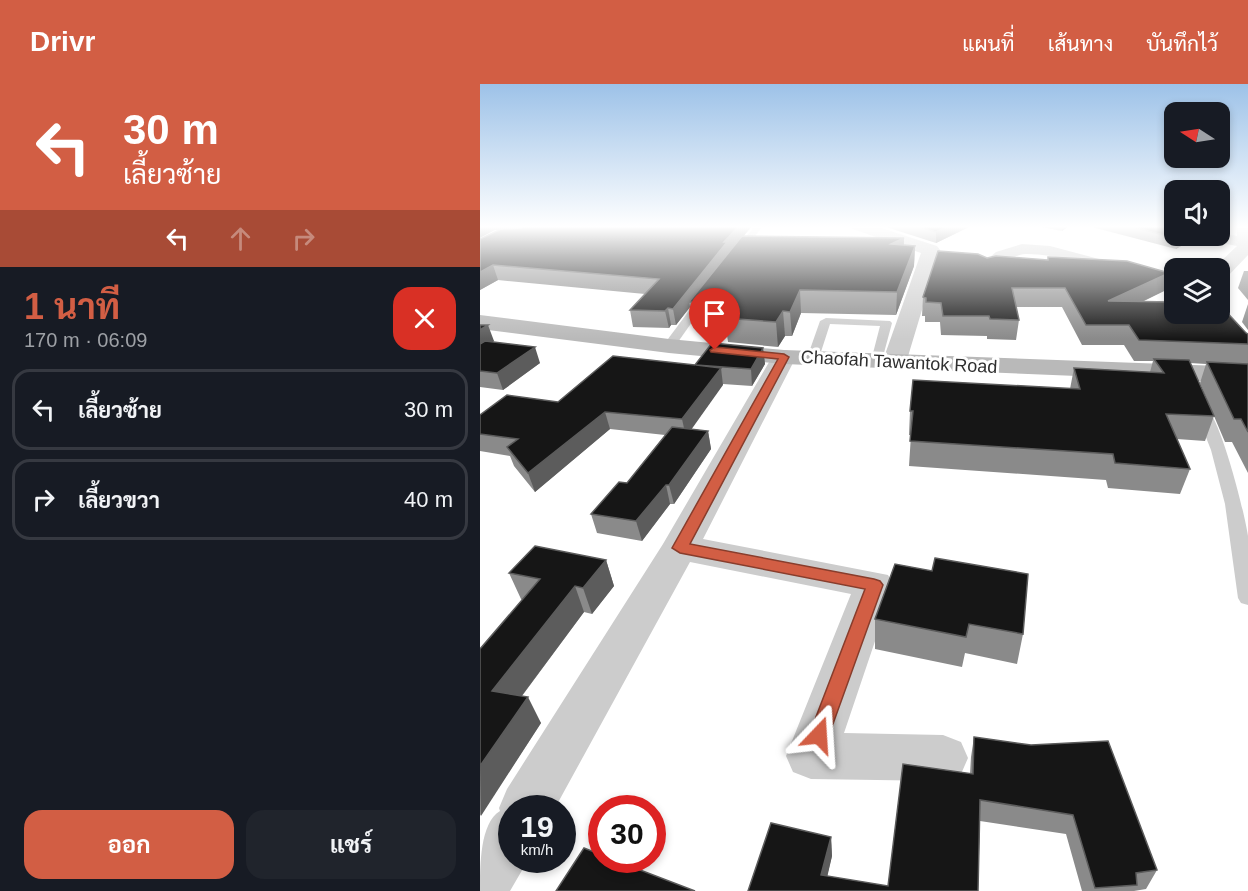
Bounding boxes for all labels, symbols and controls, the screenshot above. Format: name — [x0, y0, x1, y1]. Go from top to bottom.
text: Drivr — [30, 26, 95, 57]
text: แผนที่ — [962, 32, 1015, 55]
text: เส้นทาง — [1048, 32, 1113, 55]
text: บันทึกไว้ — [1146, 32, 1218, 55]
north arrow — [1164, 102, 1230, 168]
map controls — [1164, 102, 1230, 324]
text: 30 m — [123, 106, 219, 153]
icon: left — [24, 108, 102, 186]
text: เลี้ยวซ้าย — [123, 160, 221, 190]
button: sound — [1164, 180, 1230, 246]
icon: left — [161, 222, 194, 255]
icon: ahead — [224, 222, 257, 255]
icon: right — [287, 222, 320, 255]
button: layers — [1164, 258, 1230, 324]
text: 1 นาที — [24, 286, 120, 327]
button: close — [393, 287, 456, 350]
pin — [689, 288, 740, 350]
icon: arrive — [698, 297, 731, 330]
text: 170 m · 06:09 — [24, 329, 147, 351]
street label: Chaofah Tawantok Road — [800, 347, 998, 377]
icon: left — [27, 393, 60, 426]
text: 30 m — [404, 397, 453, 422]
text: เลี้ยวซ้าย — [78, 398, 162, 423]
icon: right — [27, 483, 60, 516]
text: 40 m — [404, 487, 453, 512]
text: เลี้ยวขวา — [78, 488, 160, 513]
position arrow — [787, 703, 851, 767]
speed limit sign: 30 — [588, 795, 666, 873]
button: ออก — [24, 810, 234, 879]
button: แชร์ — [246, 810, 456, 879]
text: 19 — [520, 810, 554, 843]
text: km/h — [521, 841, 553, 858]

